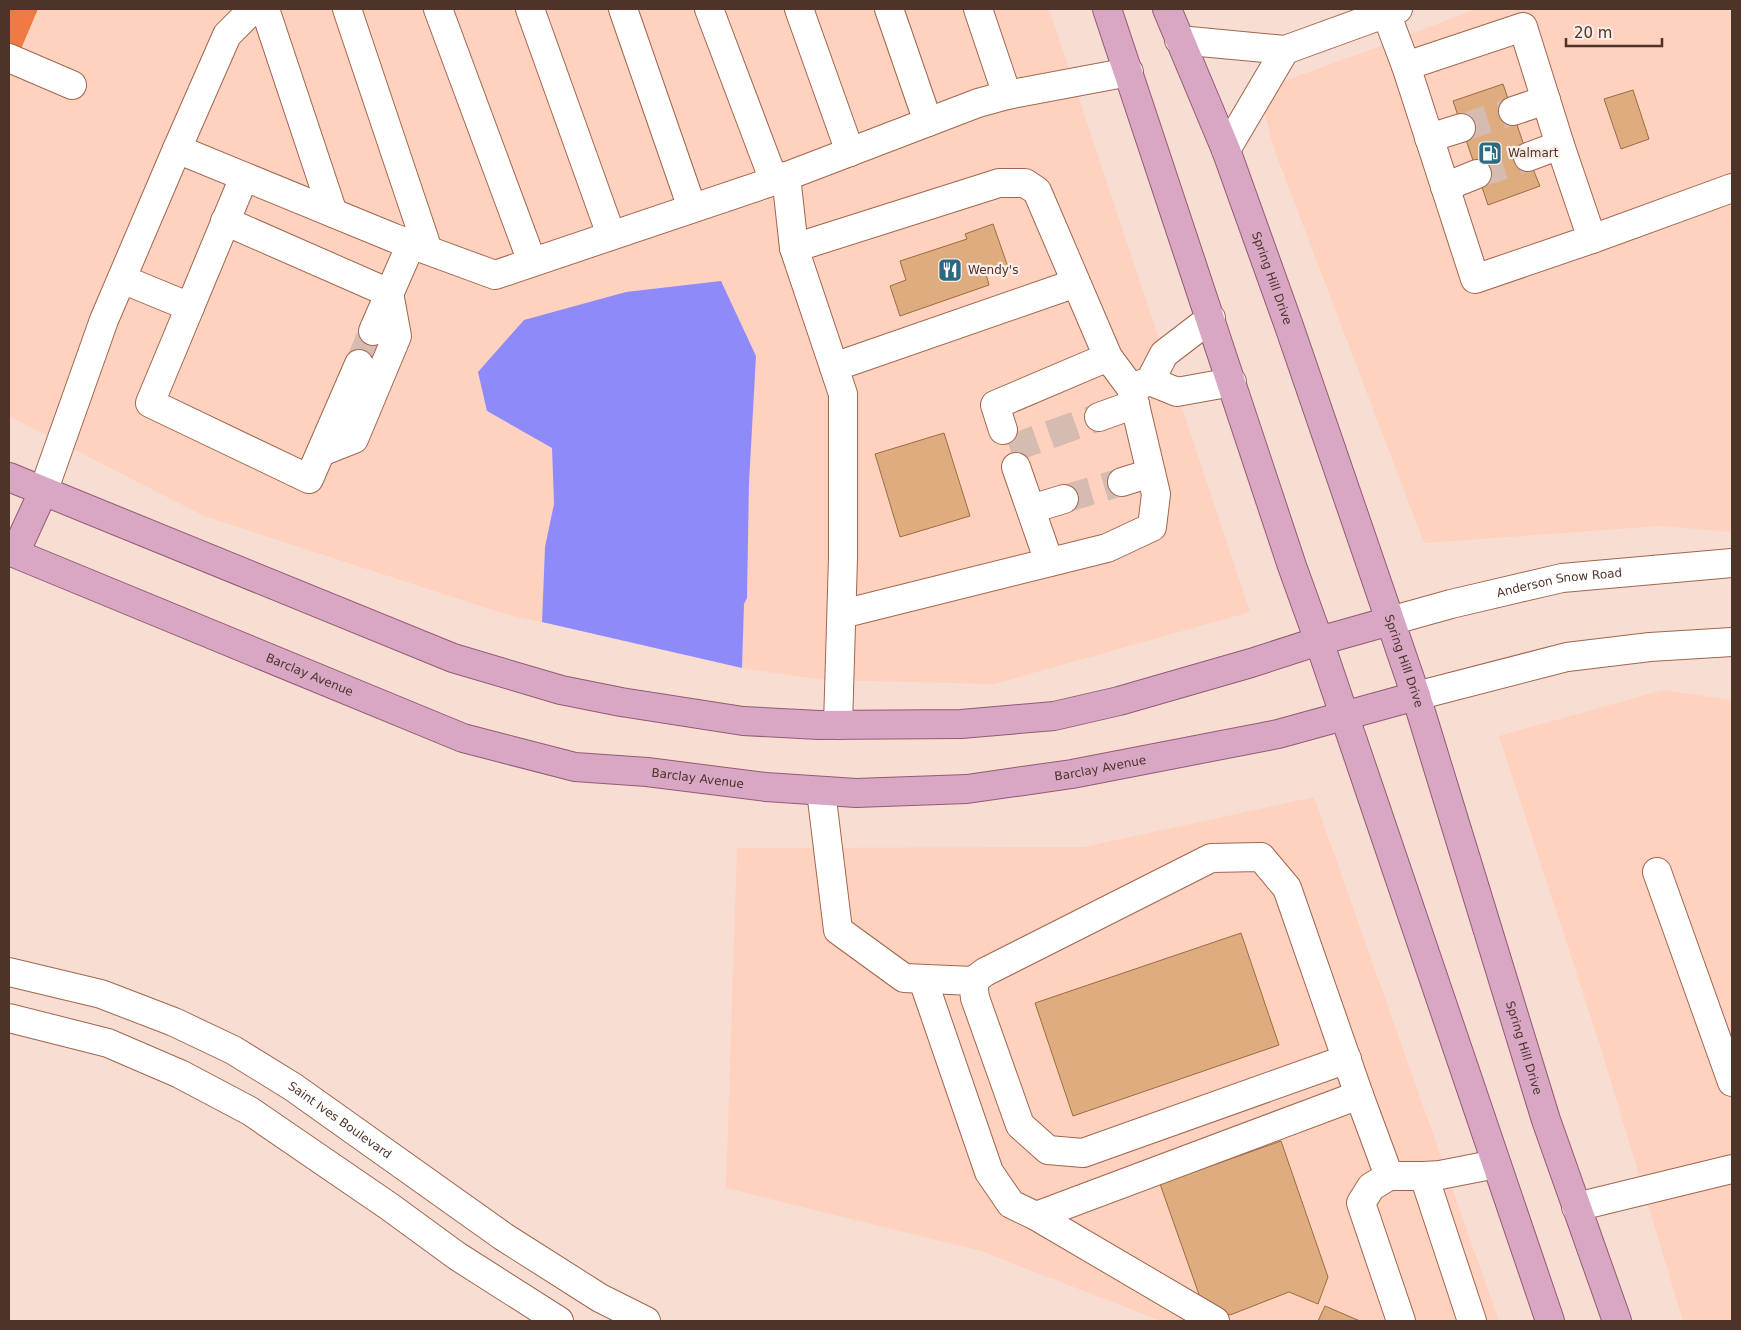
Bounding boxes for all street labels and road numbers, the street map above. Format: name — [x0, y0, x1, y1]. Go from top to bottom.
street label: Spring Hill Drive — [1249, 230, 1295, 326]
street label: Anderson Snow Road — [1495, 566, 1623, 600]
street label: Spring Hill Drive — [1382, 613, 1426, 709]
street label: Barclay Avenue — [264, 651, 355, 699]
street label: Barclay Avenue — [1053, 753, 1147, 783]
street label: Barclay Avenue — [651, 766, 745, 791]
street label: Spring Hill Drive — [1503, 999, 1545, 1097]
street label: Saint Ives Boulevard — [286, 1079, 394, 1162]

